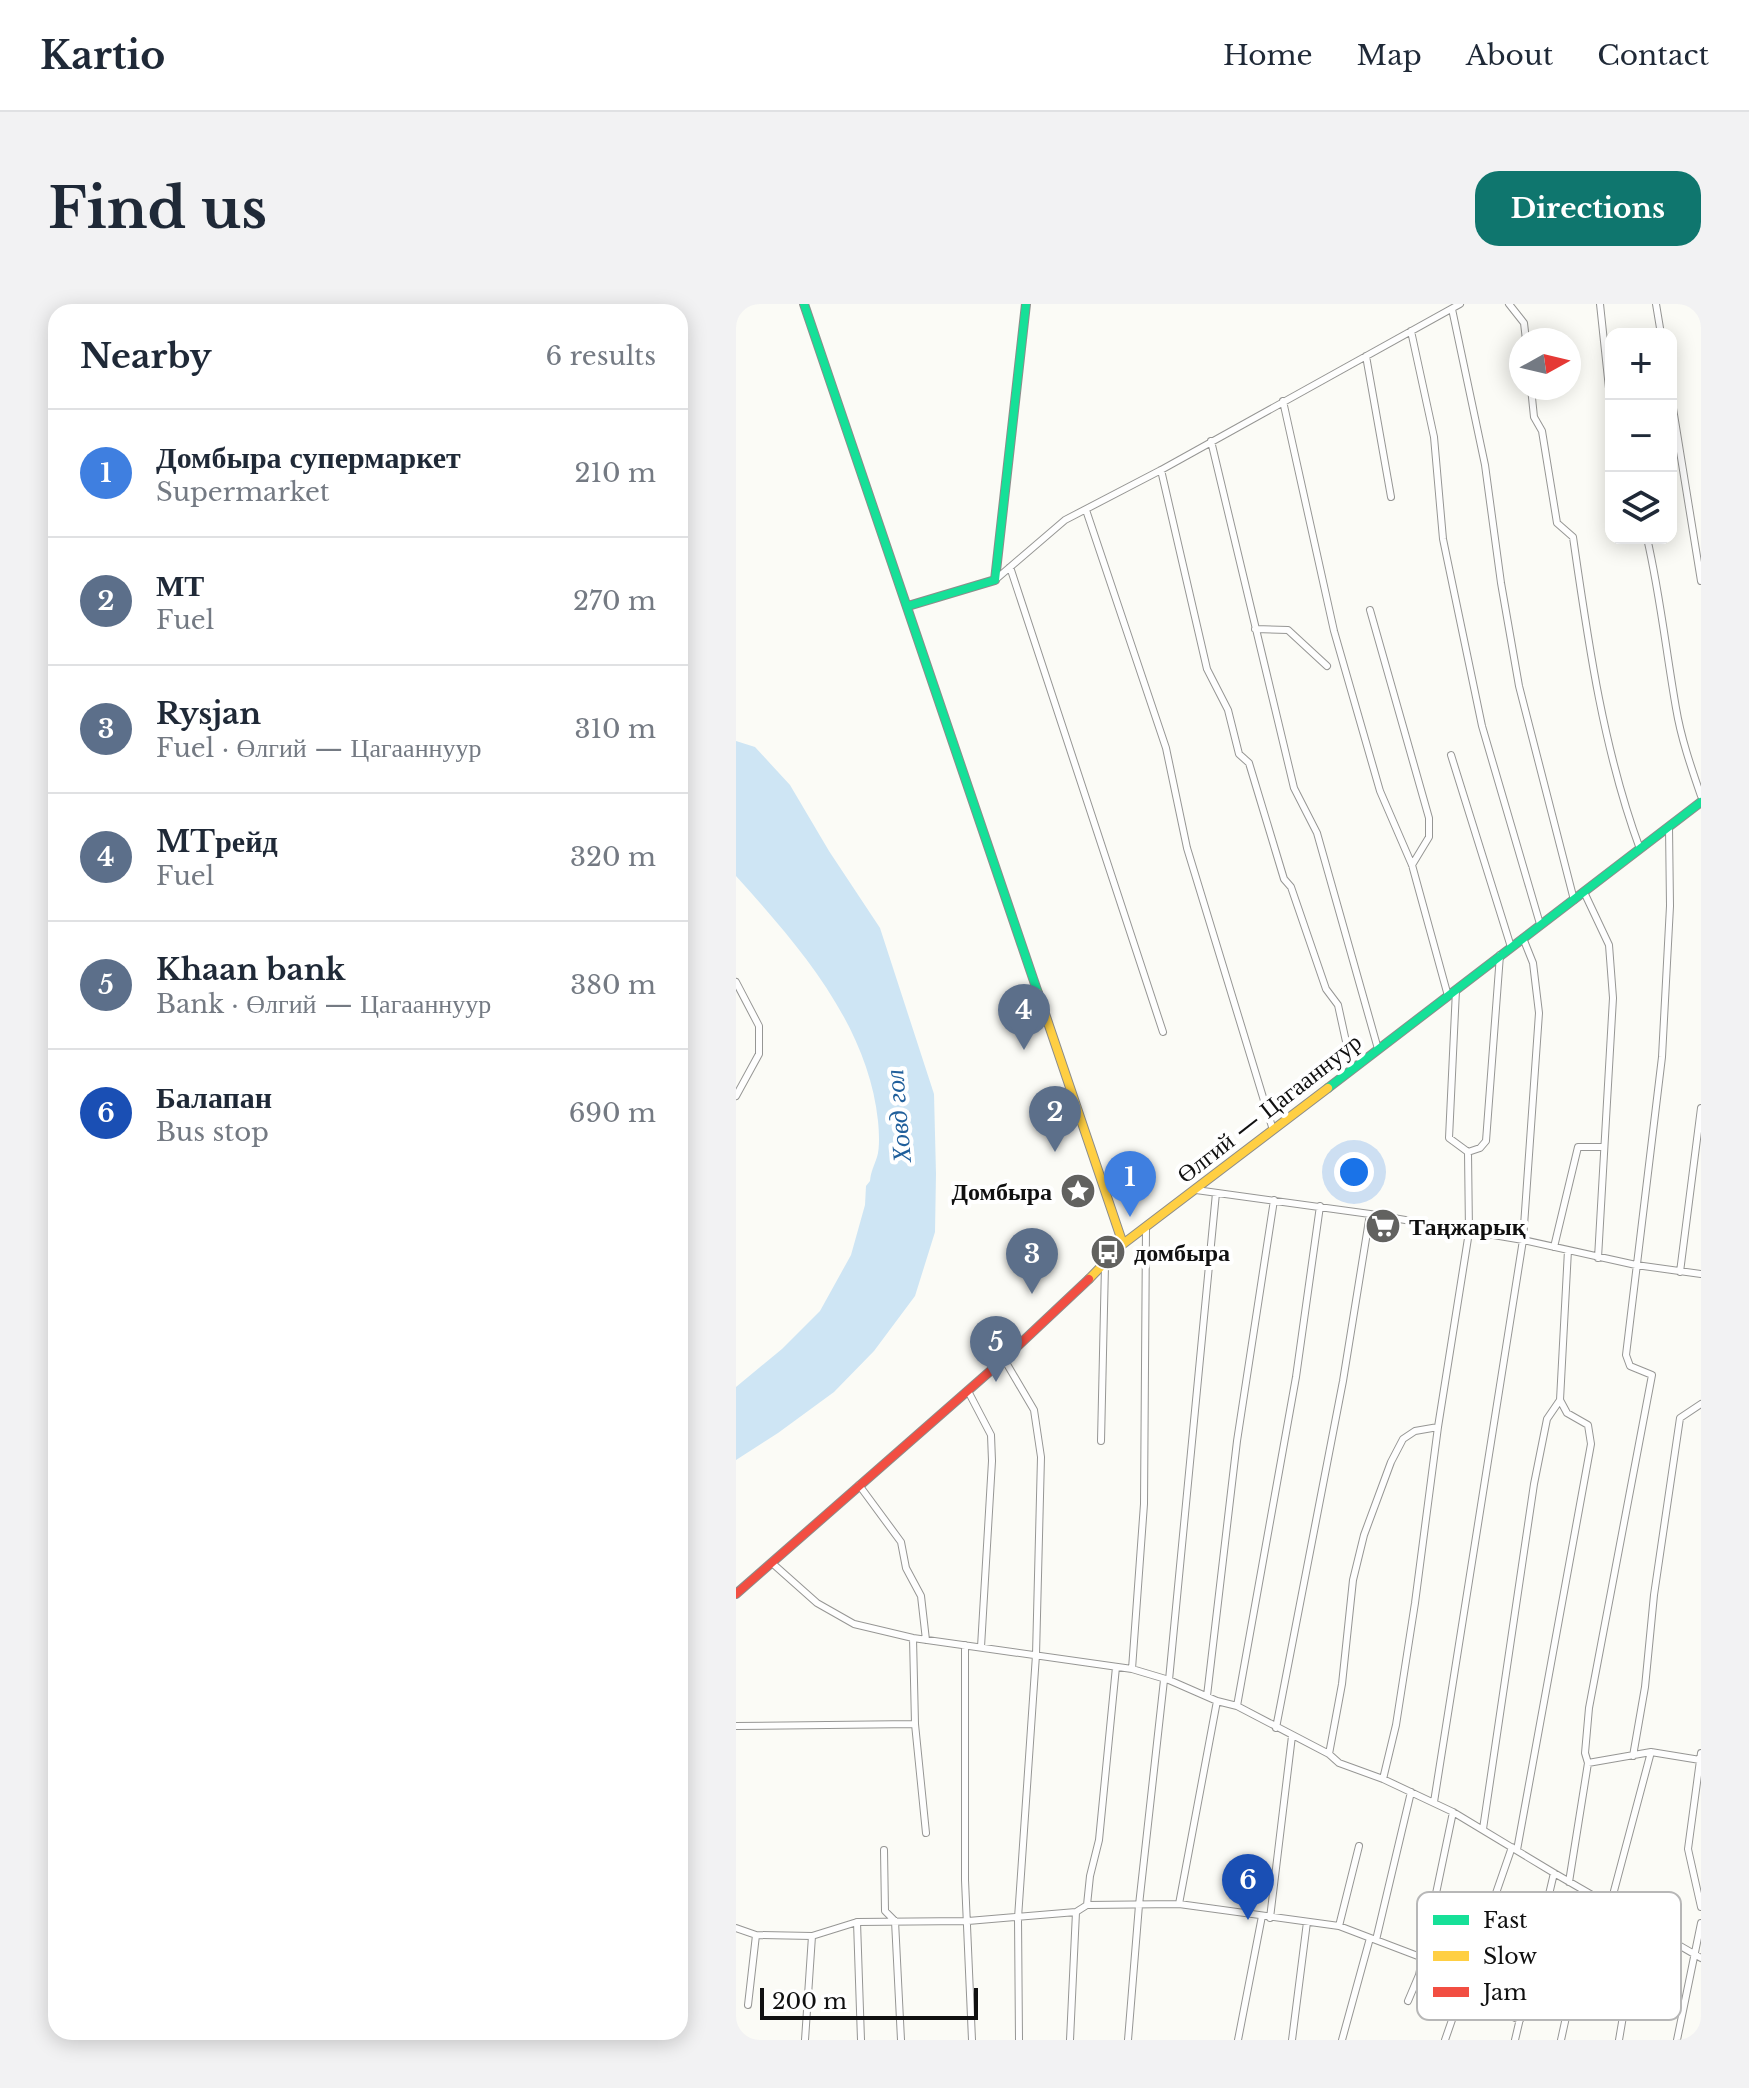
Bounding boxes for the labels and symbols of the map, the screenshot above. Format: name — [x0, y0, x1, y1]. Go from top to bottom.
north arrow — [1509, 328, 1581, 400]
pin: 4 — [998, 984, 1050, 1050]
street label: Өлгий — Цагааннуур — [1171, 1027, 1367, 1189]
water label: Ховд гол — [878, 1068, 918, 1165]
pin: 2 — [1029, 1086, 1081, 1152]
pin: 1 — [1104, 1151, 1156, 1217]
your location — [1334, 1152, 1374, 1192]
place icon: Домбыра — [1059, 1172, 1097, 1210]
place label: Домбыра — [952, 1177, 1052, 1206]
supermarket icon: Таңжарық — [1364, 1207, 1402, 1245]
place label: Таңжарық — [1409, 1212, 1526, 1241]
pin: 3 — [1006, 1228, 1058, 1294]
bus stop icon: домбыра — [1089, 1233, 1127, 1271]
place label: домбыра — [1134, 1238, 1230, 1267]
pin: 5 — [970, 1316, 1022, 1382]
pin: 6 — [1222, 1854, 1274, 1920]
legend — [1417, 1892, 1681, 2020]
text: Fast — [1483, 1907, 1528, 1934]
text: Slow — [1483, 1943, 1537, 1970]
text: Jam — [1480, 1979, 1527, 2006]
scale bar — [760, 1984, 978, 2020]

